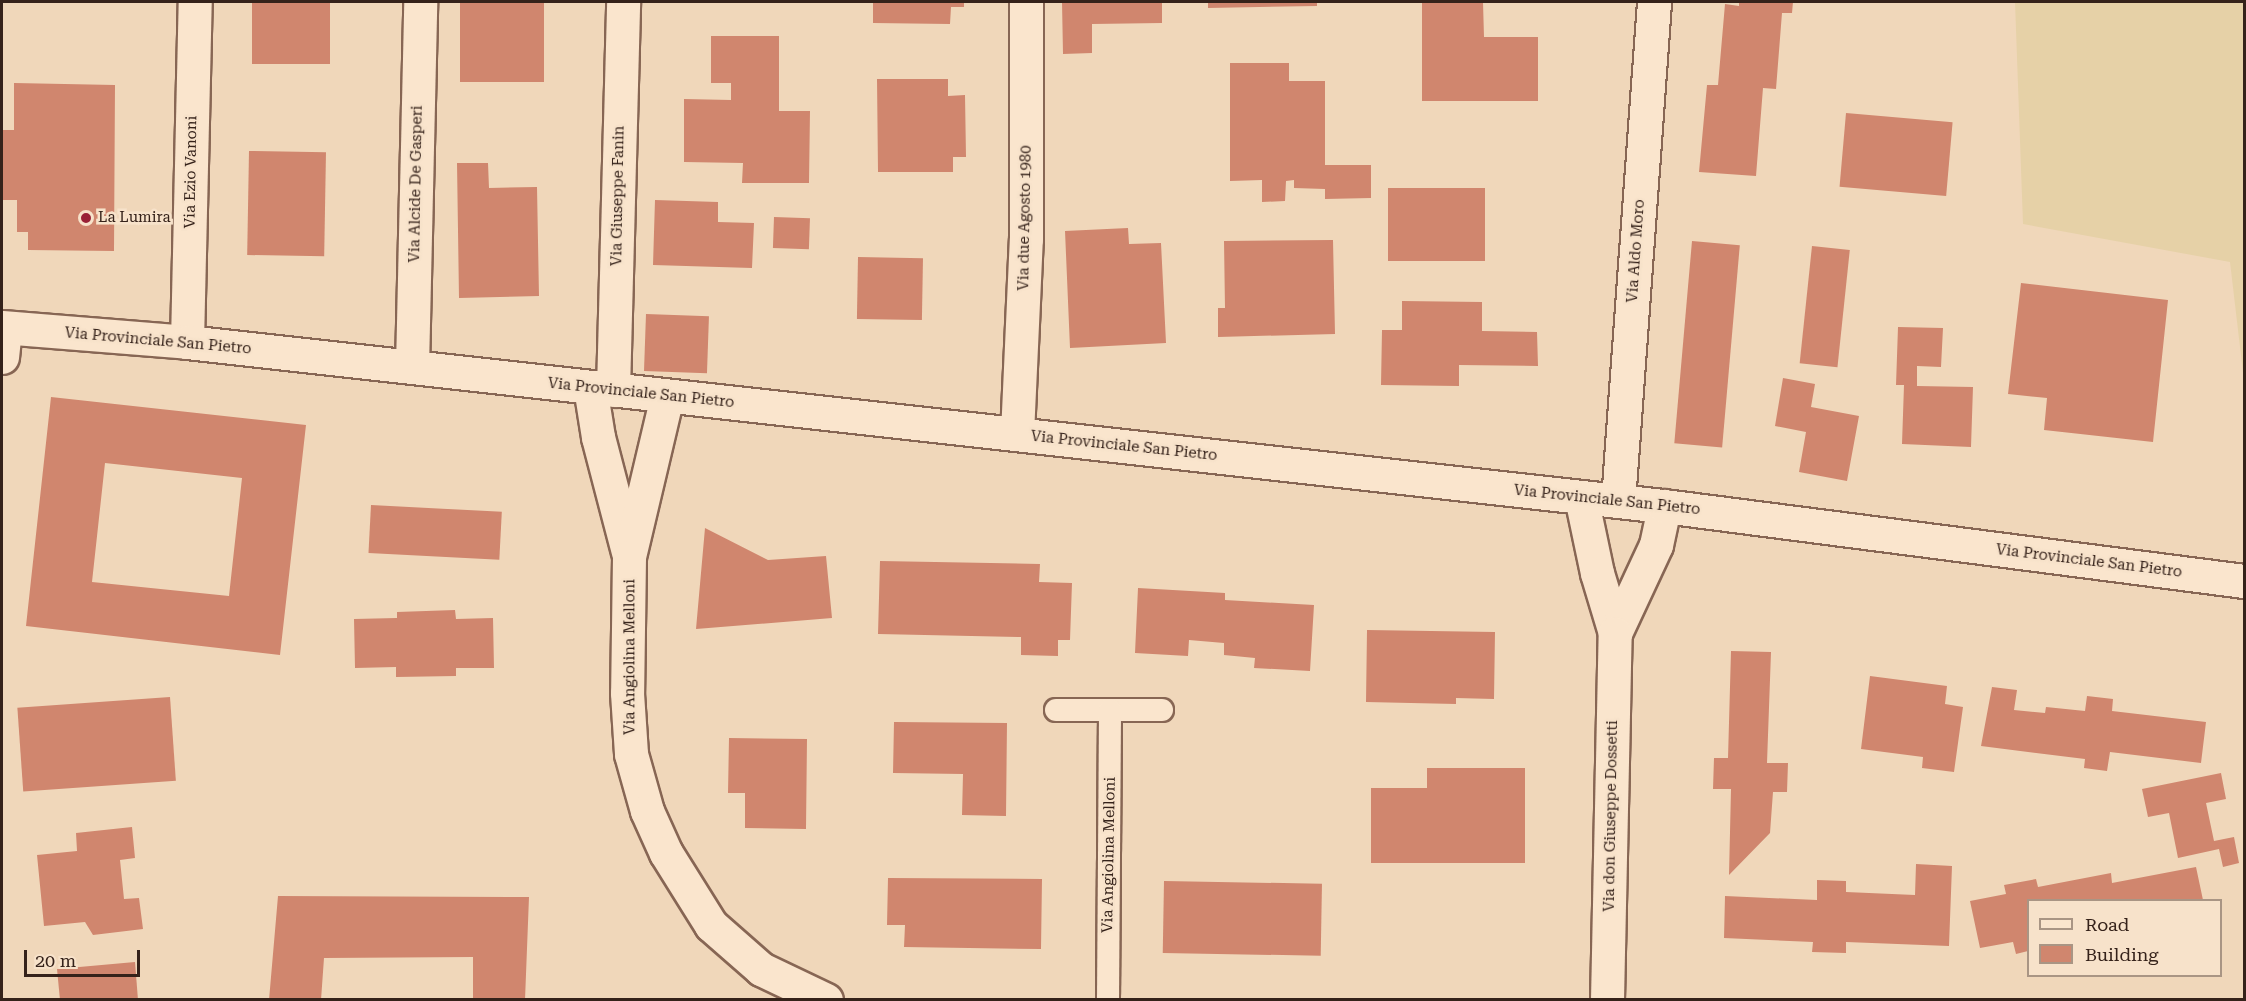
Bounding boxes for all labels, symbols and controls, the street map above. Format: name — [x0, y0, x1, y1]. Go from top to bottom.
street label: Via Alcide De Gasperi — [406, 105, 426, 263]
street label: Via Ezio Vanoni — [181, 116, 201, 228]
street label: Via Giuseppe Fanin — [608, 126, 628, 266]
street label: Via due Agosto 1980 — [1015, 145, 1035, 291]
street label: Via Aldo Moro — [1623, 199, 1649, 303]
place label: La Lumira — [98, 209, 171, 227]
marker: La Lumira — [79, 211, 93, 225]
street label: Via Provinciale San Pietro — [64, 324, 252, 358]
street label: Via Provinciale San Pietro — [547, 374, 735, 412]
street label: Via Provinciale San Pietro — [1030, 427, 1218, 465]
street label: Via Provinciale San Pietro — [1513, 481, 1701, 519]
street label: Via Provinciale San Pietro — [1995, 541, 2183, 581]
street label: Via Angiolina Melloni — [621, 579, 639, 735]
street label: Via don Giuseppe Dossetti — [1600, 720, 1622, 912]
street label: Via Angiolina Melloni — [1099, 777, 1119, 933]
legend — [2027, 899, 2222, 977]
text: Road — [2085, 914, 2129, 935]
scale bar — [27, 938, 142, 976]
text: Building — [2085, 944, 2159, 965]
text: 20 m — [35, 950, 76, 971]

